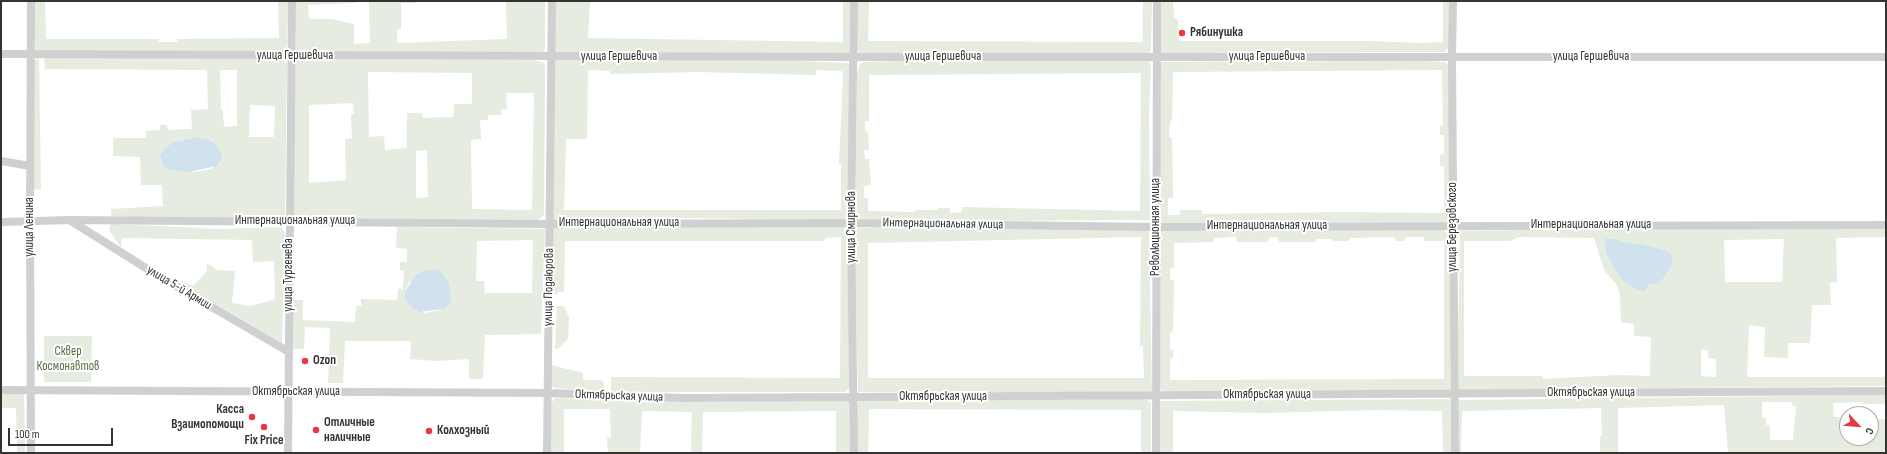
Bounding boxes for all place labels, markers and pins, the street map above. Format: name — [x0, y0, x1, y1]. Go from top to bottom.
place label: Рябинушка — [1190, 25, 1243, 41]
marker: Рябинушка — [1177, 28, 1187, 38]
place label: Ozon — [313, 353, 336, 369]
marker: Ozon — [300, 356, 310, 366]
place label: Касса Взаимопомощи — [171, 402, 244, 433]
marker: Касса Взаимопомощи — [247, 412, 257, 422]
place label: Отличные наличные — [324, 415, 375, 446]
marker: Fix Price — [259, 422, 269, 432]
place label: Колхозный — [437, 423, 489, 439]
marker: Отличные наличные — [311, 425, 321, 435]
marker: Колхозный — [424, 426, 434, 436]
place label: Fix Price — [244, 433, 284, 449]

